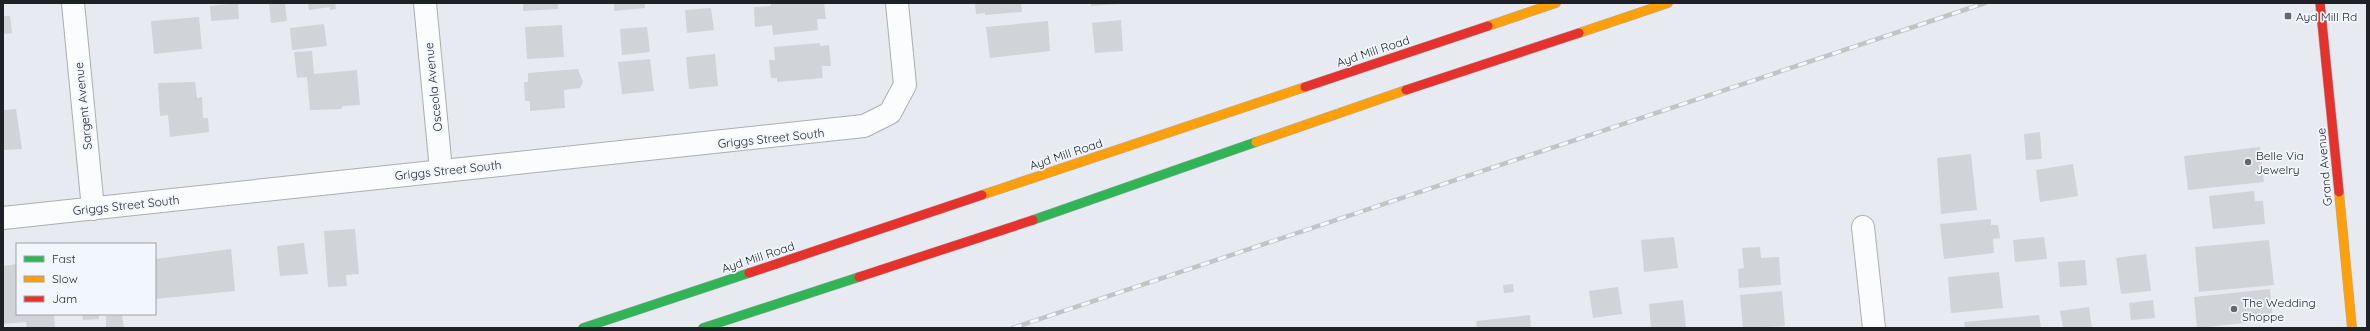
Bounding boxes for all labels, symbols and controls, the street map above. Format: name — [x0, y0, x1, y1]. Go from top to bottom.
place label: Ayd Mill Rd — [2296, 9, 2357, 24]
marker: Ayd Mill Rd — [2283, 11, 2293, 21]
street label: Ayd Mill Road — [1335, 32, 1411, 70]
street label: Osceola Avenue — [421, 42, 445, 132]
street label: Sargent Avenue — [71, 61, 95, 150]
street label: Griggs Street South — [717, 125, 825, 151]
street label: Grand Avenue — [2313, 127, 2335, 207]
street label: Ayd Mill Road — [1028, 135, 1104, 173]
place label: Belle Via Jewelry — [2256, 148, 2304, 177]
street label: Griggs Street South — [394, 157, 502, 183]
marker: Belle Via Jewelry — [2243, 157, 2253, 167]
street label: Griggs Street South — [72, 192, 180, 218]
street label: Ayd Mill Road — [720, 238, 796, 276]
legend — [16, 243, 156, 315]
text: Fast — [52, 251, 76, 266]
text: Slow — [52, 271, 78, 286]
text: Jam — [52, 291, 77, 306]
place label: The Wedding Shoppe — [2242, 295, 2316, 324]
marker: The Wedding Shoppe — [2229, 304, 2239, 314]

